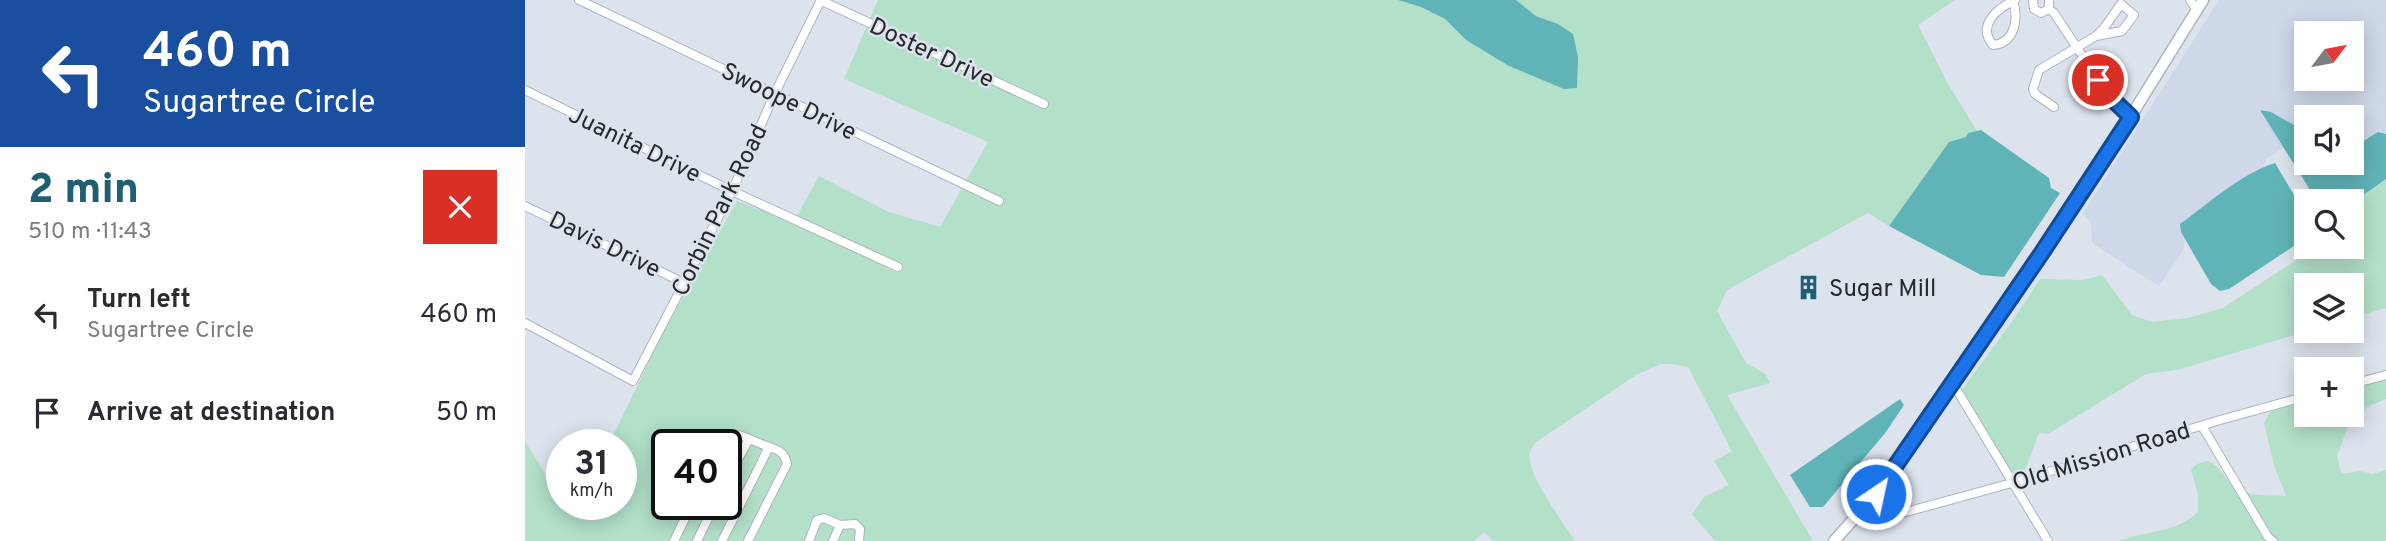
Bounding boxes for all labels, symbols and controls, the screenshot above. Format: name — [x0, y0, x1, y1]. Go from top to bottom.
street label: Doster Drive — [864, 12, 998, 96]
north arrow — [2294, 21, 2364, 91]
map controls — [2294, 21, 2364, 427]
text: 460 m — [143, 23, 292, 85]
icon: left — [28, 28, 119, 119]
pin — [2068, 50, 2128, 110]
street label: Swoope Drive — [716, 57, 861, 148]
icon: arrive — [2079, 61, 2117, 99]
text: Sugartree Circle — [143, 84, 376, 124]
street label: Juanita Drive — [563, 101, 705, 191]
button: sound — [2294, 105, 2364, 175]
street label: Corbin Park Road — [666, 120, 775, 302]
text: 2 min — [28, 165, 139, 218]
button: close — [423, 170, 497, 244]
button: search — [2294, 189, 2364, 259]
street label: Davis Drive — [543, 206, 665, 286]
text: 510 m · 11:43 — [28, 218, 152, 247]
button: layers — [2294, 273, 2364, 343]
building icon: Sugar Mill — [1795, 274, 1823, 302]
place label: Sugar Mill — [1829, 275, 1936, 305]
text: Turn left — [87, 284, 191, 317]
icon: left — [28, 296, 66, 334]
text: 460 m — [421, 299, 497, 332]
text: Sugartree Circle — [87, 317, 254, 346]
button: + — [2294, 357, 2364, 427]
icon: arrive — [28, 394, 66, 432]
text: Arrive at destination — [87, 397, 335, 430]
text: 50 m — [436, 397, 497, 430]
street label: Old Mission Road — [2009, 417, 2194, 499]
speed limit sign: 40 — [651, 429, 742, 520]
text: 31 — [574, 443, 609, 487]
position arrow — [1839, 457, 1913, 531]
text: km/h — [570, 480, 613, 503]

